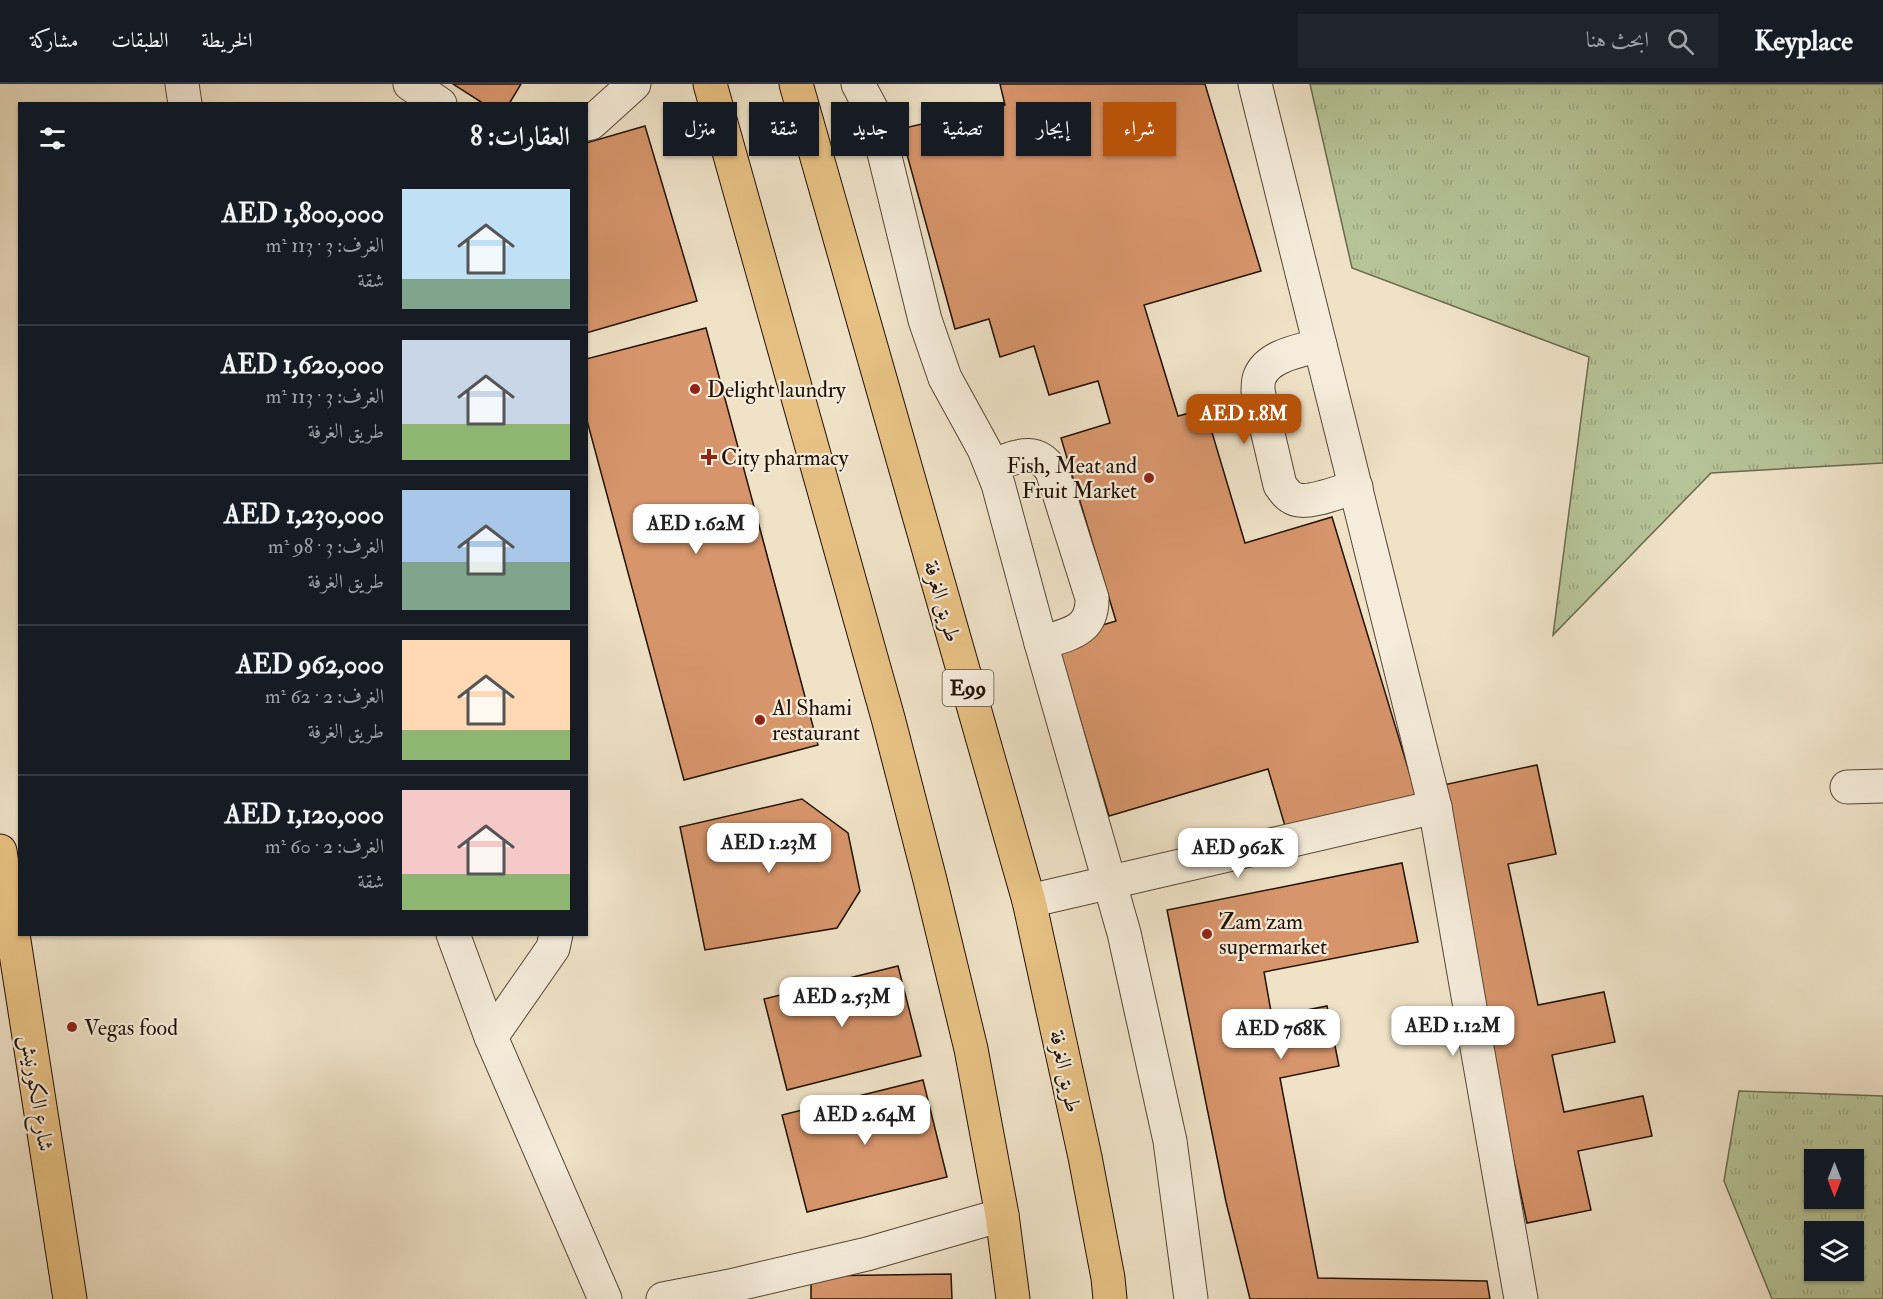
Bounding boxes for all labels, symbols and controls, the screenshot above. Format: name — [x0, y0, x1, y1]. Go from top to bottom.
search box — [1298, 14, 1718, 68]
text: Keyplace — [1754, 24, 1853, 59]
icon: search — [1664, 25, 1697, 58]
text: ابحث هنا — [1586, 26, 1649, 54]
text: مشاركة — [30, 27, 78, 54]
text: الطبقات — [111, 27, 168, 54]
text: الخريطة — [201, 27, 253, 54]
chip: منزل — [663, 102, 737, 156]
chip: شقة — [749, 102, 819, 156]
chip: جديد — [831, 102, 909, 156]
chip: تصفية — [921, 102, 1004, 156]
chip: إيجار — [1016, 102, 1091, 156]
chip: شراء — [1103, 102, 1176, 156]
text: العقارات: 8 — [470, 121, 570, 153]
icon: filters — [36, 122, 69, 155]
text: AED 1,800,000 — [222, 198, 384, 230]
icon: home — [450, 213, 522, 285]
text: الغرف: 3 · 113 m² — [266, 233, 384, 258]
text: شقة — [358, 268, 384, 293]
text: AED 1,620,000 — [221, 349, 384, 381]
icon: home — [450, 364, 522, 436]
place label: Delight laundry — [707, 376, 846, 404]
marker: Delight laundry — [688, 382, 702, 396]
text: الغرف: 3 · 113 m² — [266, 384, 384, 409]
pin: AED 1.8M — [1182, 394, 1306, 445]
text: AED 1.8M — [1200, 401, 1288, 426]
text: طريق الغرفة — [308, 419, 384, 444]
place label: City pharmacy — [721, 444, 849, 473]
marker: City pharmacy — [702, 450, 716, 464]
place label: Fish, Meat and Fruit Market — [1007, 452, 1137, 505]
marker: Fish, Meat and Fruit Market — [1142, 471, 1156, 485]
text: AED 1,230,000 — [224, 499, 384, 531]
pin: AED 1.62M — [627, 504, 765, 555]
text: AED 1.62M — [647, 511, 745, 536]
icon: home — [450, 514, 522, 586]
text: الغرف: 3 · 98 m² — [268, 534, 384, 559]
street label: طريق الغرفة — [917, 557, 967, 645]
text: طريق الغرفة — [308, 569, 384, 594]
text: AED 962,000 — [236, 649, 384, 681]
icon: home — [450, 664, 522, 736]
road number: E99 — [942, 670, 994, 706]
text: الغرف: 2 · 62 m² — [265, 684, 384, 709]
place label: Al Shami restaurant — [771, 694, 860, 747]
marker: Al Shami restaurant — [753, 713, 767, 727]
text: طريق الغرفة — [308, 719, 384, 744]
text: AED 1,120,000 — [225, 799, 384, 831]
icon: home — [450, 814, 522, 886]
pin: AED 1.23M — [700, 823, 838, 874]
pin: AED 962K — [1176, 828, 1300, 879]
text: AED 1.23M — [721, 830, 817, 855]
text: الغرف: 2 · 60 m² — [265, 834, 384, 859]
text: AED 962K — [1192, 835, 1284, 860]
text: شقة — [358, 869, 384, 894]
place label: Zam zam supermarket — [1219, 908, 1327, 962]
marker: Zam zam supermarket — [1200, 927, 1214, 941]
pin: AED 2.53M — [773, 977, 911, 1028]
text: AED 2.53M — [793, 984, 891, 1009]
pin: AED 1.12M — [1384, 1006, 1522, 1057]
pin: AED 768K — [1219, 1009, 1343, 1060]
text: AED 1.12M — [1405, 1013, 1501, 1038]
place label: Vegas food — [84, 1014, 178, 1042]
text: AED 768K — [1236, 1016, 1326, 1041]
marker: Vegas food — [65, 1020, 79, 1034]
street label: طريق الغرفة — [1043, 1027, 1087, 1115]
street label: شارع الكورنيش — [10, 1033, 60, 1154]
pin: AED 2.64M — [796, 1095, 934, 1146]
text: AED 2.64M — [814, 1102, 916, 1127]
north arrow — [1804, 1149, 1864, 1209]
map controls — [1804, 1149, 1864, 1281]
button: layers — [1804, 1221, 1864, 1281]

